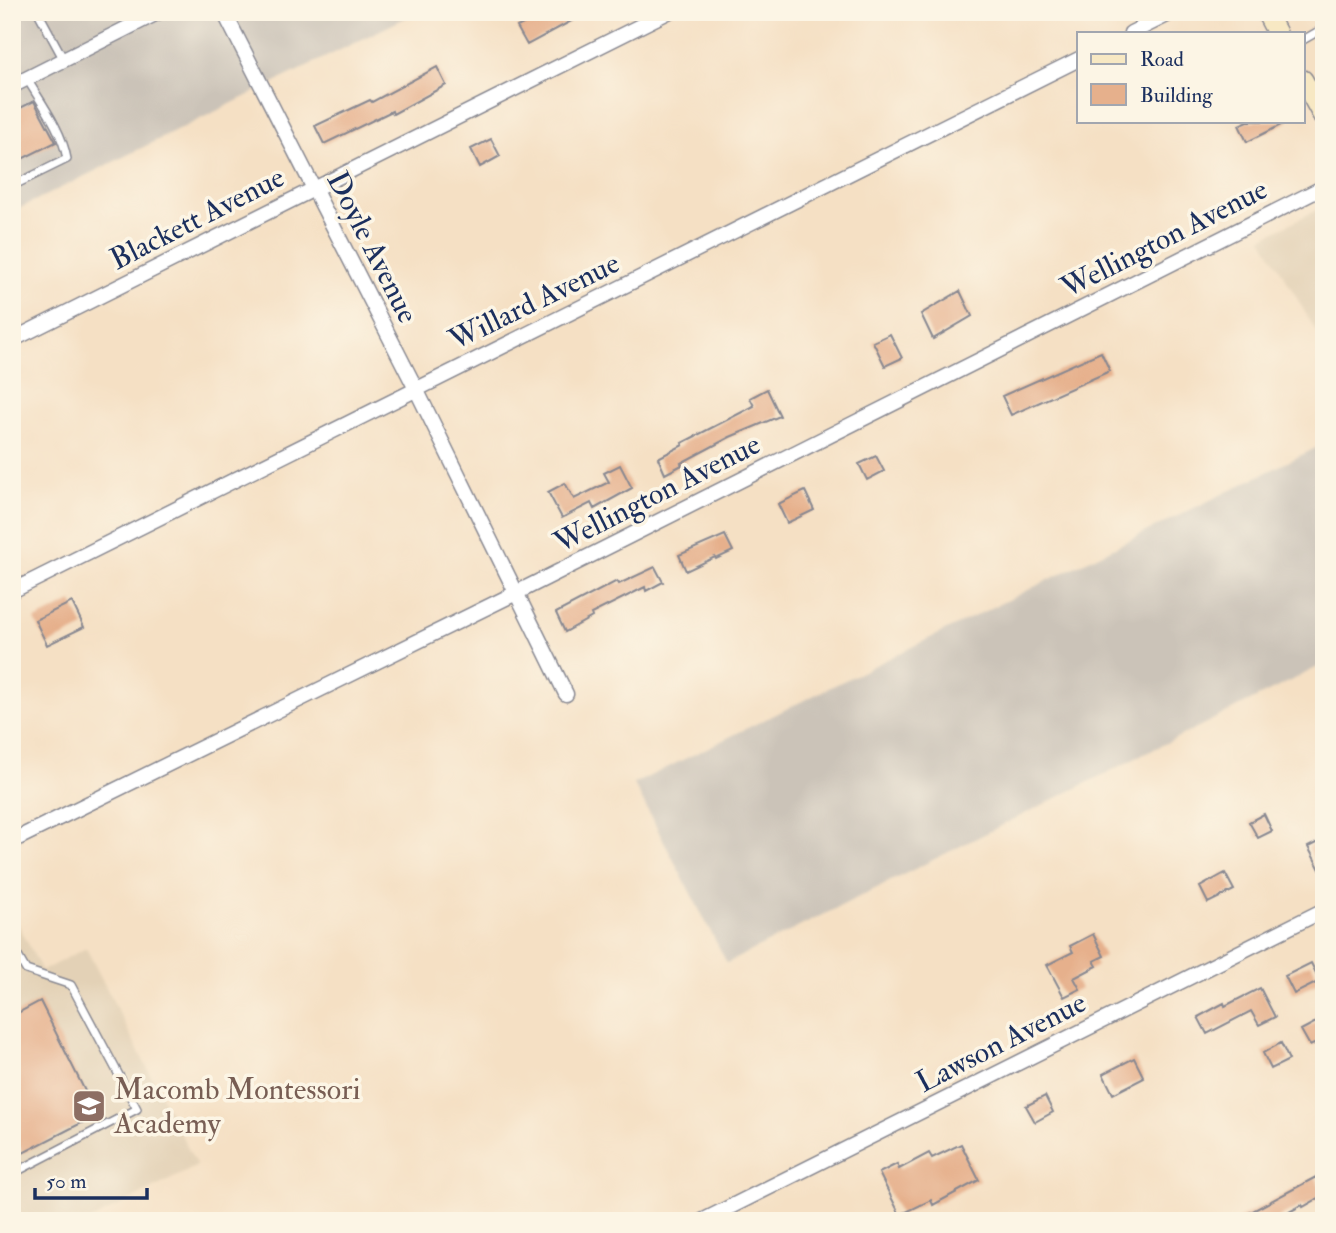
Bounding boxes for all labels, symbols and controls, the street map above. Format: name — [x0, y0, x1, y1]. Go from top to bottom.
legend — [1077, 32, 1304, 122]
text: Road — [1140, 46, 1185, 73]
text: Building — [1140, 82, 1213, 109]
street label: Blackett Avenue — [104, 159, 291, 278]
street label: Doyle Avenue — [319, 165, 427, 329]
street label: Wellington Avenue — [1054, 171, 1274, 307]
street label: Willard Avenue — [442, 244, 626, 359]
street label: Wellington Avenue — [547, 426, 767, 562]
street label: Lawson Avenue — [910, 984, 1092, 1101]
place label: Macomb Montessori Academy — [113, 1071, 360, 1142]
school or university icon: Macomb Montessori Academy — [70, 1087, 108, 1125]
scale bar — [35, 1156, 147, 1200]
text: 50 m — [46, 1168, 87, 1195]

